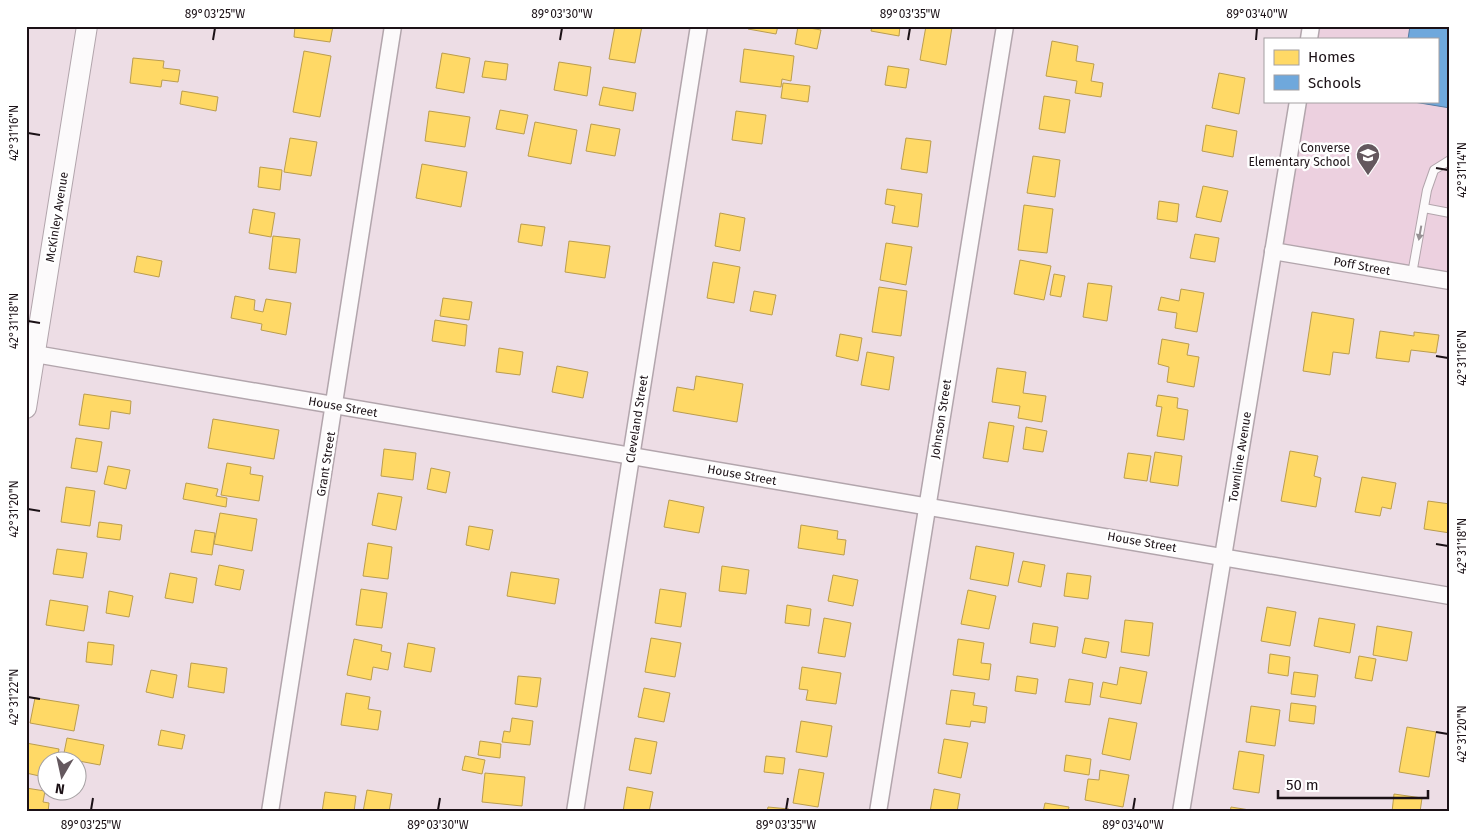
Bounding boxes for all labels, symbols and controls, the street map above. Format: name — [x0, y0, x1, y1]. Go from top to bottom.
text: 89°03'25"W — [185, 7, 245, 21]
text: 89°03'30"W — [531, 7, 593, 21]
text: 89°03'35"W — [880, 7, 940, 21]
text: 89°03'40"W — [1226, 7, 1288, 21]
legend — [1264, 38, 1438, 102]
text: Homes — [1308, 48, 1355, 66]
text: Schools — [1308, 74, 1361, 92]
text: 42°31'16"N — [7, 105, 21, 161]
place label: Converse Elementary School — [1248, 141, 1350, 169]
school or university icon: Converse Elementary School — [1355, 142, 1381, 176]
text: 42°31'14"N — [1455, 142, 1469, 198]
street label: McKinley Avenue — [43, 171, 71, 263]
one-way arrow — [1415, 225, 1423, 241]
street label: Poff Street — [1333, 254, 1392, 278]
text: 42°31'18"N — [7, 293, 21, 349]
text: 42°31'16"N — [1455, 330, 1469, 386]
street label: Cleveland Street — [623, 373, 651, 464]
street label: Johnson Street — [928, 378, 954, 460]
street label: House Street — [307, 394, 379, 420]
street label: Townline Avenue — [1226, 411, 1254, 503]
street label: Grant Street — [314, 430, 338, 497]
street label: House Street — [706, 462, 778, 488]
text: 42°31'20"N — [7, 480, 21, 538]
text: 42°31'18"N — [1455, 518, 1469, 574]
street label: House Street — [1106, 529, 1178, 555]
text: 42°31'22"N — [7, 669, 21, 725]
text: 42°31'20"N — [1455, 705, 1469, 763]
north arrow — [38, 750, 88, 800]
scale bar — [1278, 768, 1428, 800]
text: 50 m — [1286, 776, 1319, 794]
text: N — [54, 779, 66, 797]
text: 89°03'25"W — [61, 818, 121, 832]
text: 89°03'30"W — [407, 818, 469, 832]
text: 89°03'35"W — [756, 818, 816, 832]
text: 89°03'40"W — [1102, 818, 1164, 832]

